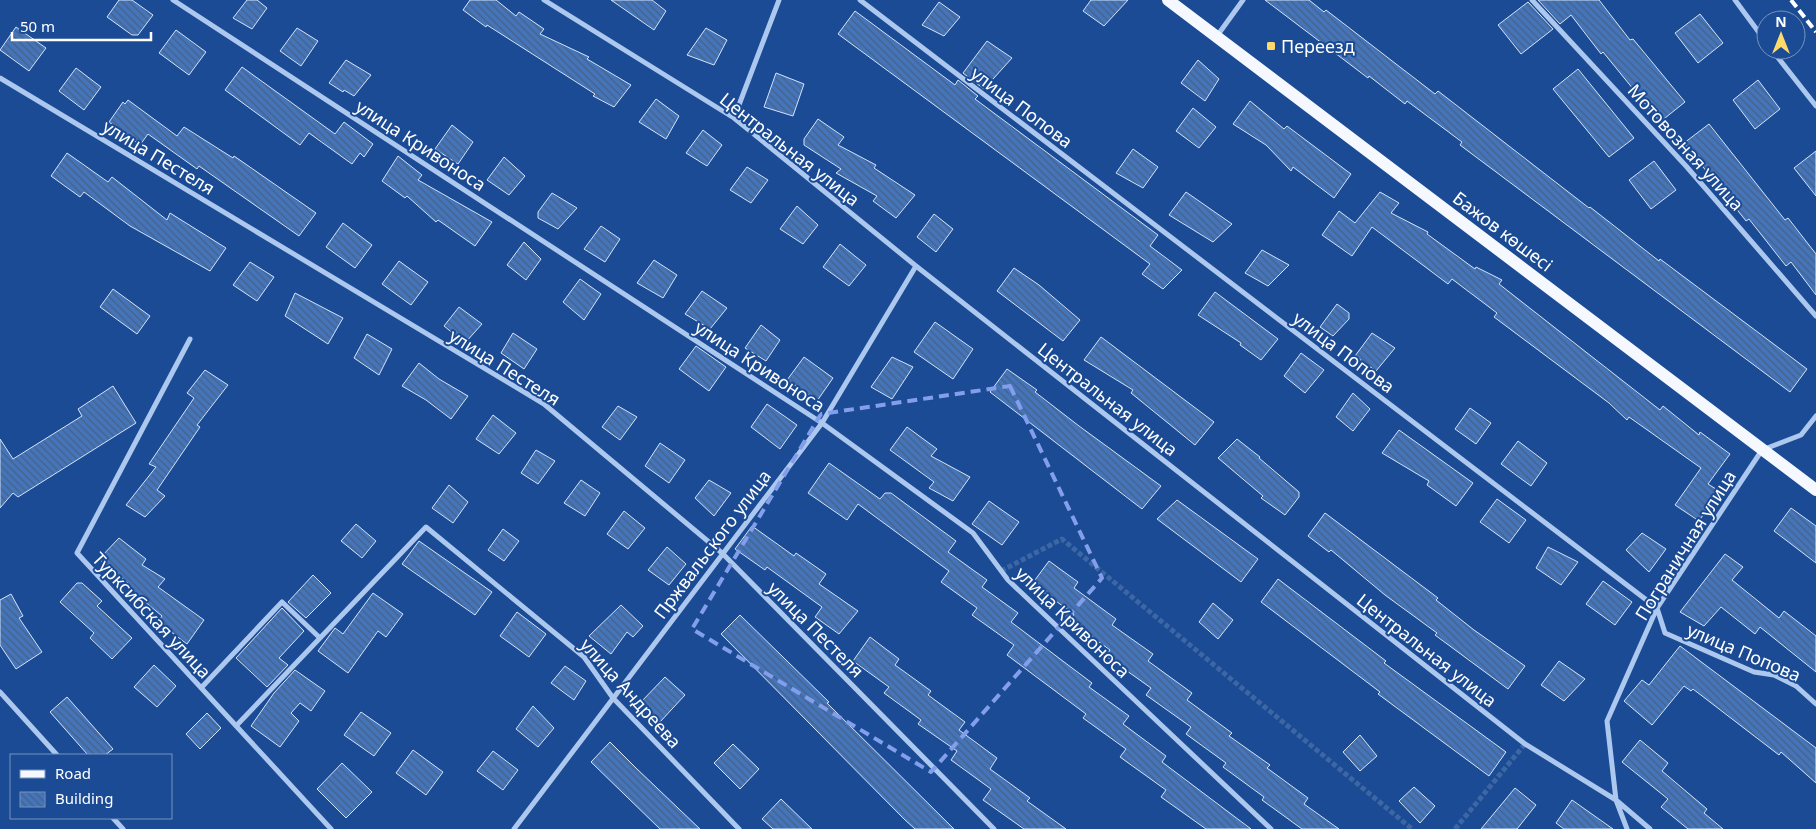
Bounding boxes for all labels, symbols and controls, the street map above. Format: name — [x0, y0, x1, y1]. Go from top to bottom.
scale bar — [12, 10, 151, 42]
north arrow — [1756, 10, 1806, 60]
text: N — [1775, 12, 1787, 31]
text: 50 m — [20, 16, 55, 36]
place label: Переезд — [1281, 34, 1355, 58]
marker: Переезд — [1265, 40, 1277, 52]
street label: улица Попова — [966, 61, 1078, 153]
street label: Мотовозная улица — [1623, 79, 1749, 215]
street label: Центральная улица — [715, 87, 865, 211]
street label: улица Кривоноса — [351, 94, 491, 196]
street label: улица Пестеля — [98, 114, 220, 200]
street label: Бажов көшесі — [1448, 186, 1558, 276]
street label: улица Попова — [1288, 306, 1400, 398]
street label: улица Кривоноса — [690, 315, 830, 417]
street label: улица Пестеля — [445, 323, 565, 411]
street label: Центральная улица — [1033, 337, 1183, 461]
street label: Пржвальского улица — [648, 465, 776, 623]
street label: Пограничная улица — [1629, 465, 1741, 625]
street label: Турксибская улица — [87, 547, 217, 683]
street label: улица Кривоноса — [1011, 561, 1135, 683]
street label: улица Пестеля — [763, 576, 869, 682]
street label: Центральная улица — [1352, 588, 1502, 712]
street label: улица Попова — [1683, 617, 1805, 687]
street label: улица Андреева — [575, 633, 687, 753]
legend — [10, 754, 172, 819]
text: Road — [55, 763, 91, 783]
text: Building — [55, 788, 113, 808]

